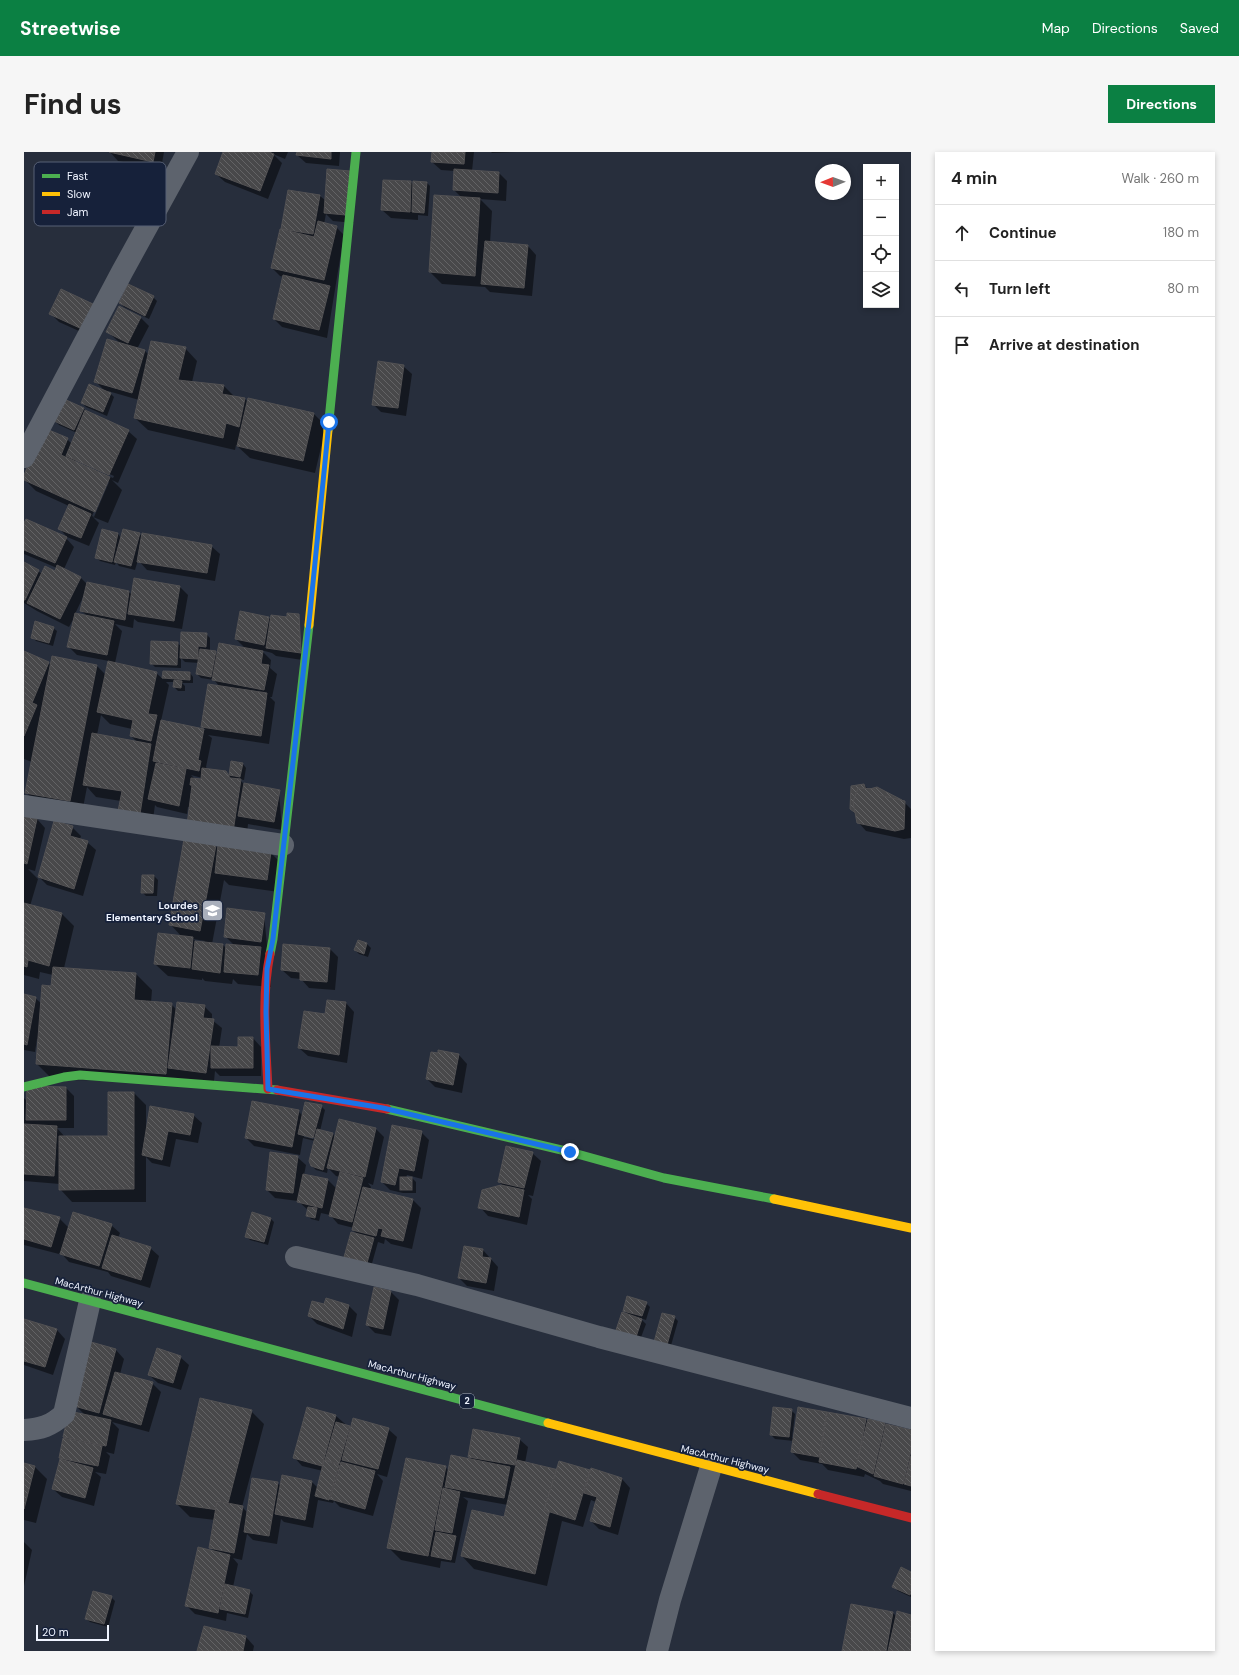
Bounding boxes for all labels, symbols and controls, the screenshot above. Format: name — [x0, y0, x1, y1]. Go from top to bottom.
text: Streetwise — [20, 16, 121, 41]
text: Map — [1042, 19, 1070, 37]
text: Directions — [1092, 19, 1158, 37]
text: Saved — [1180, 19, 1219, 37]
button: Directions — [1108, 85, 1215, 123]
text: Find us — [24, 86, 122, 123]
legend — [34, 162, 166, 226]
north arrow — [815, 164, 851, 200]
map controls — [863, 164, 899, 308]
button: + — [863, 164, 899, 200]
text: 4 min — [951, 167, 997, 189]
text: Fast — [67, 169, 88, 183]
text: Walk · 260 m — [1121, 170, 1199, 187]
text: Slow — [67, 187, 91, 201]
button: − — [863, 200, 899, 236]
text: Jam — [67, 205, 88, 219]
icon: ahead — [951, 222, 973, 244]
text: Continue — [989, 223, 1057, 243]
text: 180 m — [1163, 224, 1199, 241]
button: locate — [863, 236, 899, 272]
button: layers — [863, 272, 899, 308]
icon: left — [951, 278, 973, 300]
text: Turn left — [989, 279, 1050, 299]
text: 80 m — [1167, 280, 1199, 297]
icon: arrive — [951, 334, 973, 356]
text: Arrive at destination — [989, 335, 1140, 355]
route start — [320, 413, 338, 431]
school or university icon: Lourdes Elementary School — [200, 898, 226, 924]
place label: Lourdes Elementary School — [106, 899, 198, 924]
route end — [561, 1143, 579, 1161]
street label: MacArthur Highway — [54, 1274, 145, 1310]
street label: MacArthur Highway — [367, 1357, 458, 1393]
road number: 2 — [460, 1394, 474, 1408]
street label: MacArthur Highway — [680, 1442, 771, 1476]
scale bar — [36, 1623, 109, 1642]
text: 20 m — [42, 1625, 68, 1639]

